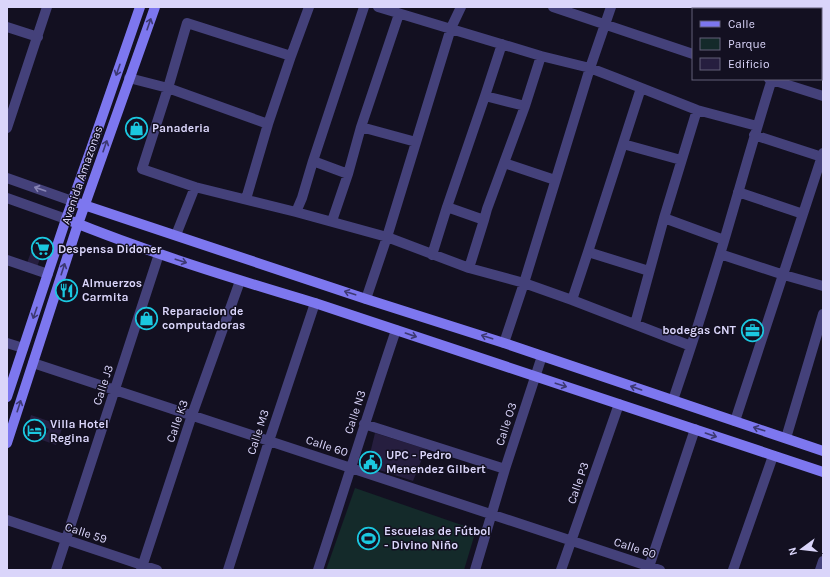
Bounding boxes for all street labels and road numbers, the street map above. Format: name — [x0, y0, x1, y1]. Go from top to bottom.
street label: Avenida Amazonas — [59, 124, 105, 226]
street label: Calle J3 — [90, 363, 116, 407]
street label: Calle N3 — [341, 388, 369, 436]
street label: Calle K3 — [163, 398, 191, 444]
street label: Calle O3 — [492, 401, 520, 447]
street label: Calle M3 — [244, 408, 272, 456]
street label: Calle 60 — [304, 433, 350, 459]
street label: Calle P3 — [564, 460, 592, 506]
street label: Calle 59 — [63, 520, 109, 546]
street label: Calle 60 — [612, 535, 658, 561]

